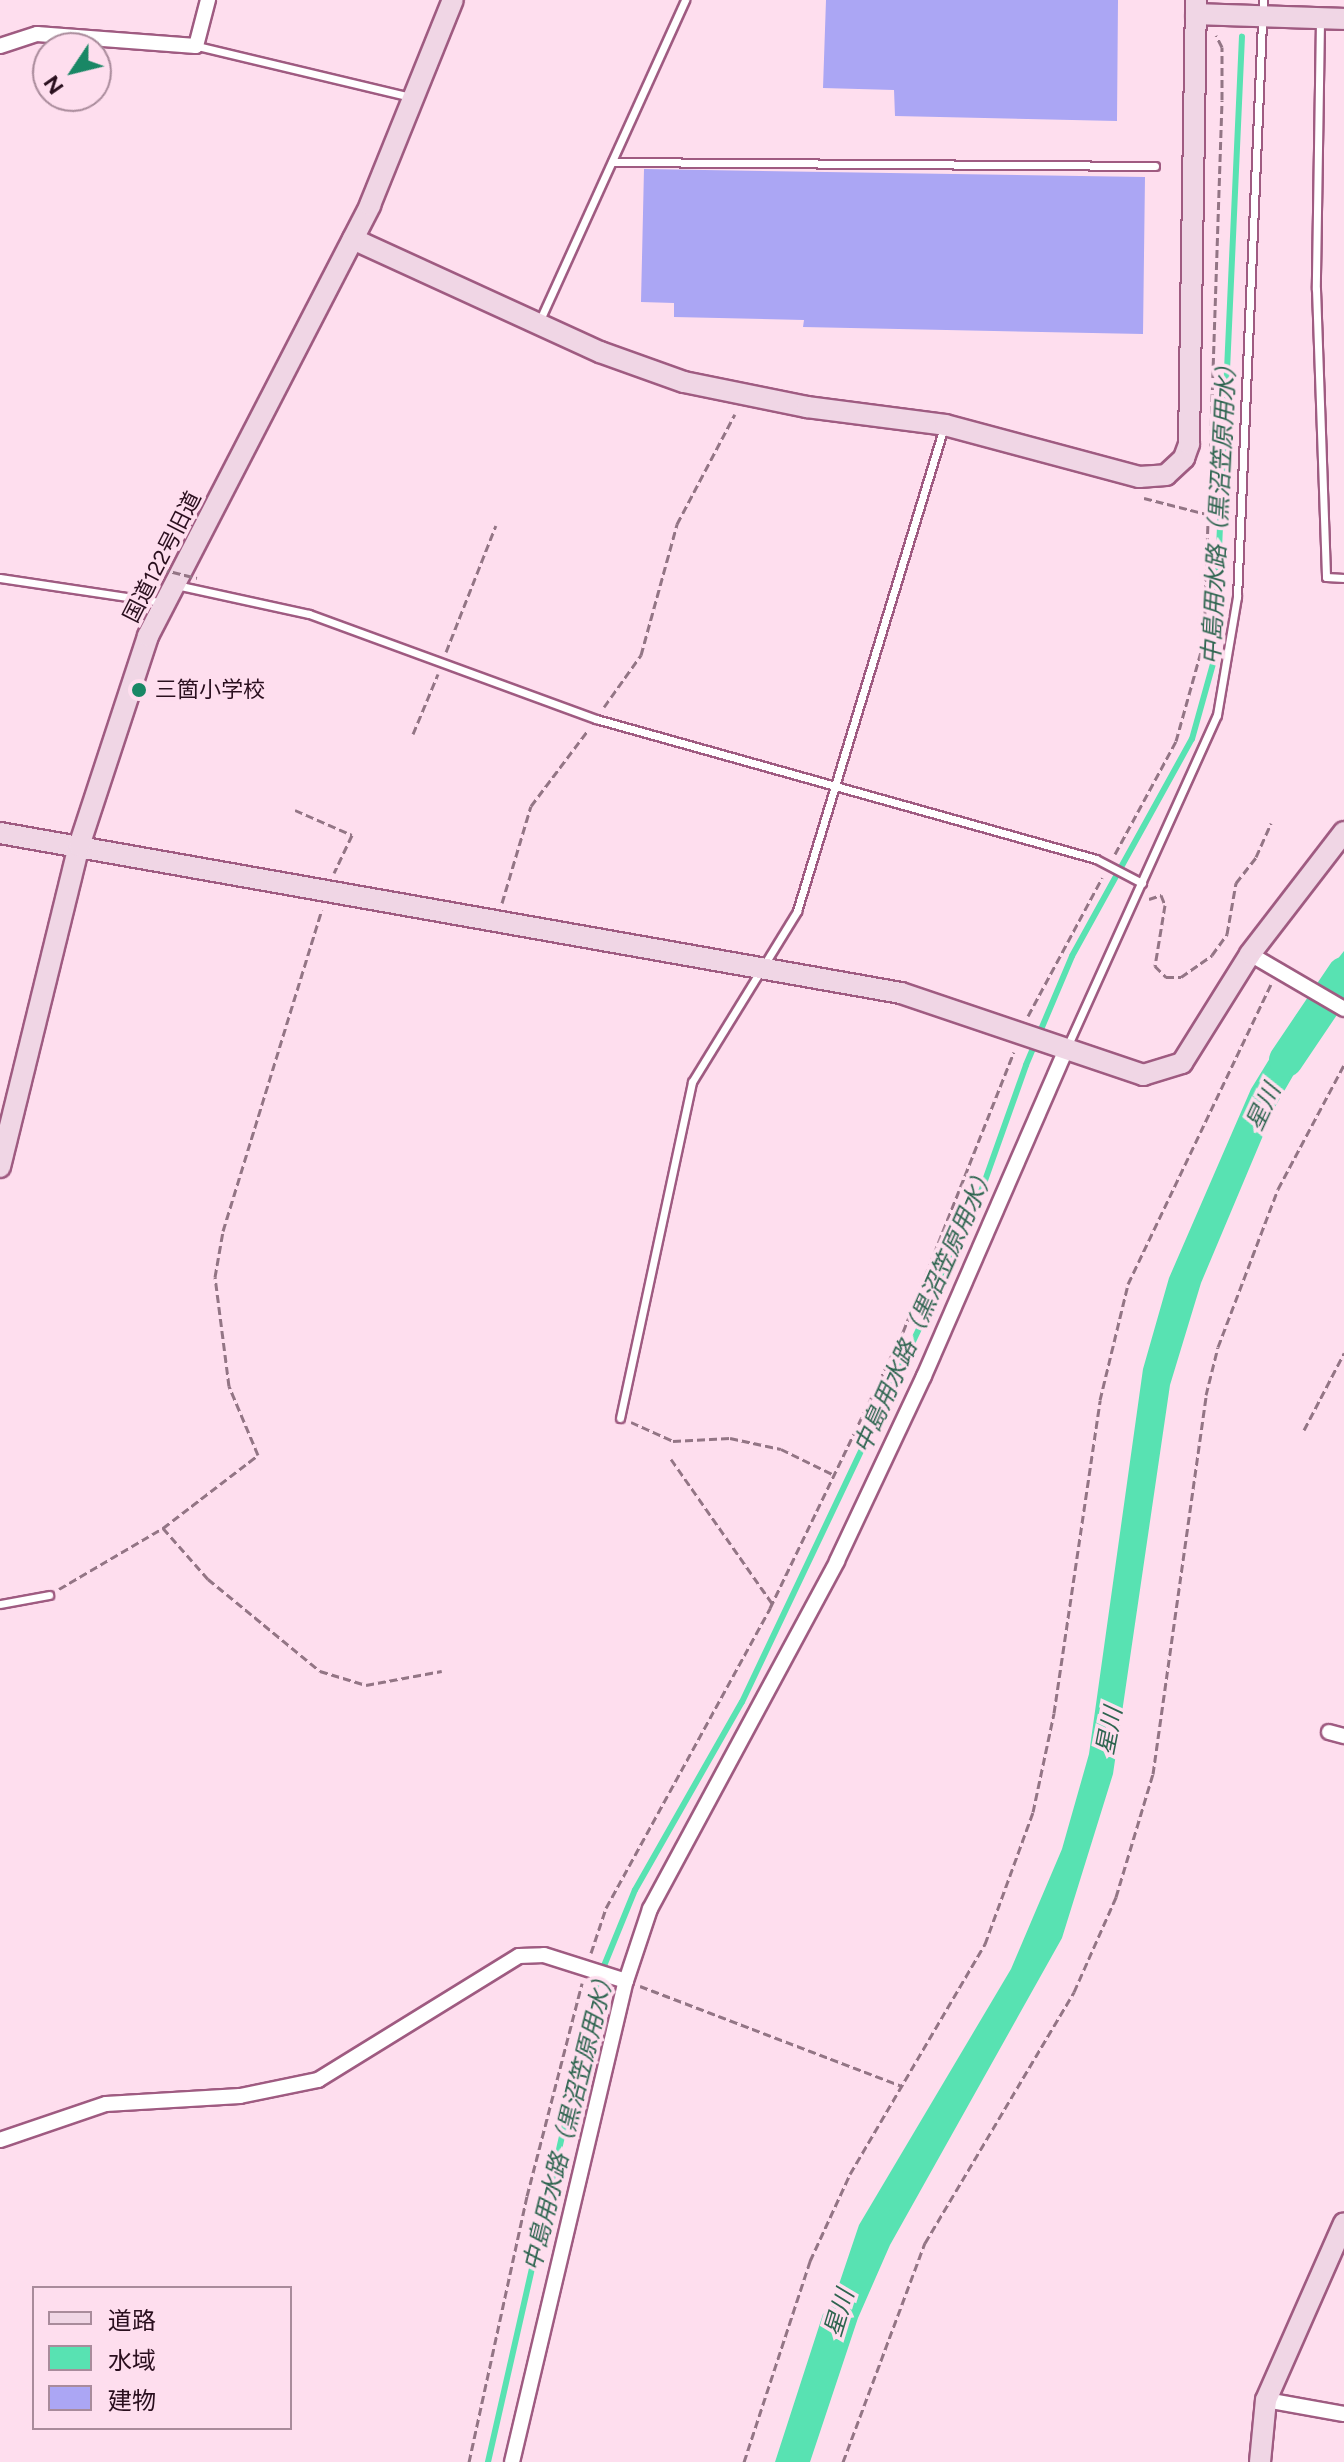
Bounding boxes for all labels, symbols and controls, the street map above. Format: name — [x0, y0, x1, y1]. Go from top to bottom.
north arrow — [32, 32, 112, 112]
text: N — [38, 70, 70, 100]
water label: 中島用水路（黒沼笠原用水） — [1196, 352, 1242, 666]
street label: 国道122号旧道 — [118, 487, 206, 627]
place label: 三箇小学校 — [155, 677, 265, 703]
marker: 三箇小学校 — [130, 681, 148, 699]
water label: 星川 — [1240, 1079, 1286, 1135]
water label: 中島用水路（黒沼笠原用水） — [847, 1161, 1001, 1457]
water label: 星川 — [1090, 1705, 1128, 1757]
water label: 中島用水路（黒沼笠原用水） — [517, 1964, 621, 2274]
legend — [32, 2286, 292, 2430]
water label: 星川 — [818, 2286, 860, 2340]
text: 道路 — [108, 2306, 156, 2335]
text: 水域 — [108, 2346, 156, 2375]
text: 建物 — [108, 2386, 156, 2415]

